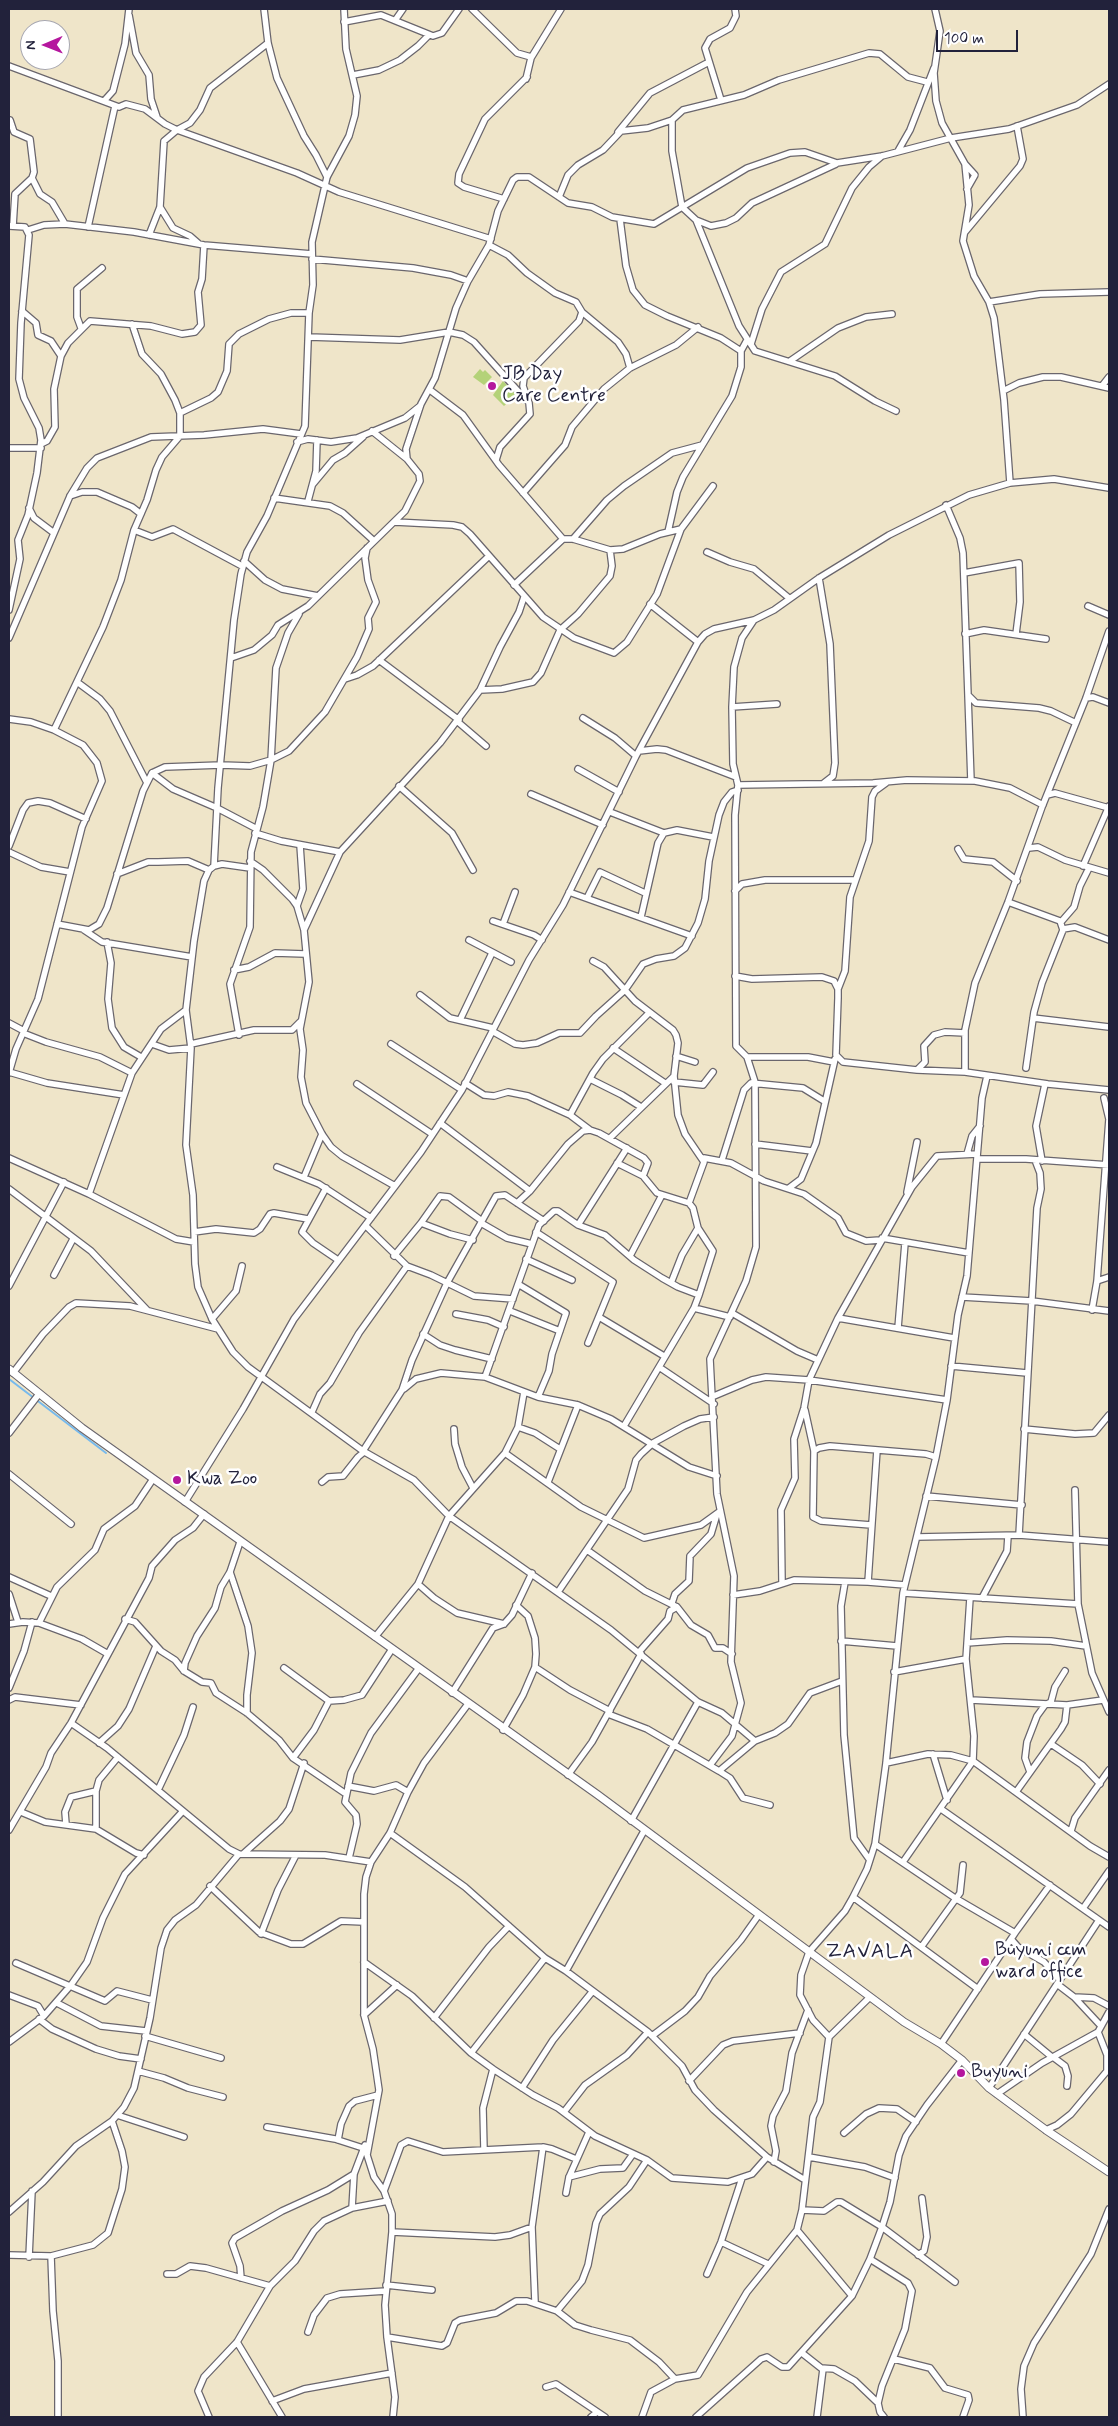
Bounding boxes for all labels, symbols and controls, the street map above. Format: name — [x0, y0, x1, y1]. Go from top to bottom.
north arrow — [20, 20, 70, 70]
scale bar — [938, 20, 1020, 52]
text: 100 m — [944, 29, 984, 49]
text: N — [22, 40, 40, 50]
place label: JB Day Care Centre — [502, 364, 606, 408]
marker: JB Day Care Centre — [486, 380, 498, 392]
place label: Kwa Zoo — [187, 1469, 257, 1491]
marker: Kwa Zoo — [171, 1474, 183, 1486]
district label: ZAVALA — [826, 1940, 914, 1966]
place label: Buyuni ccm ward office — [995, 1940, 1086, 1984]
marker: Buyuni ccm ward office — [979, 1956, 991, 1968]
place label: Buyuni — [971, 2062, 1028, 2084]
marker: Buyuni — [955, 2067, 967, 2079]

